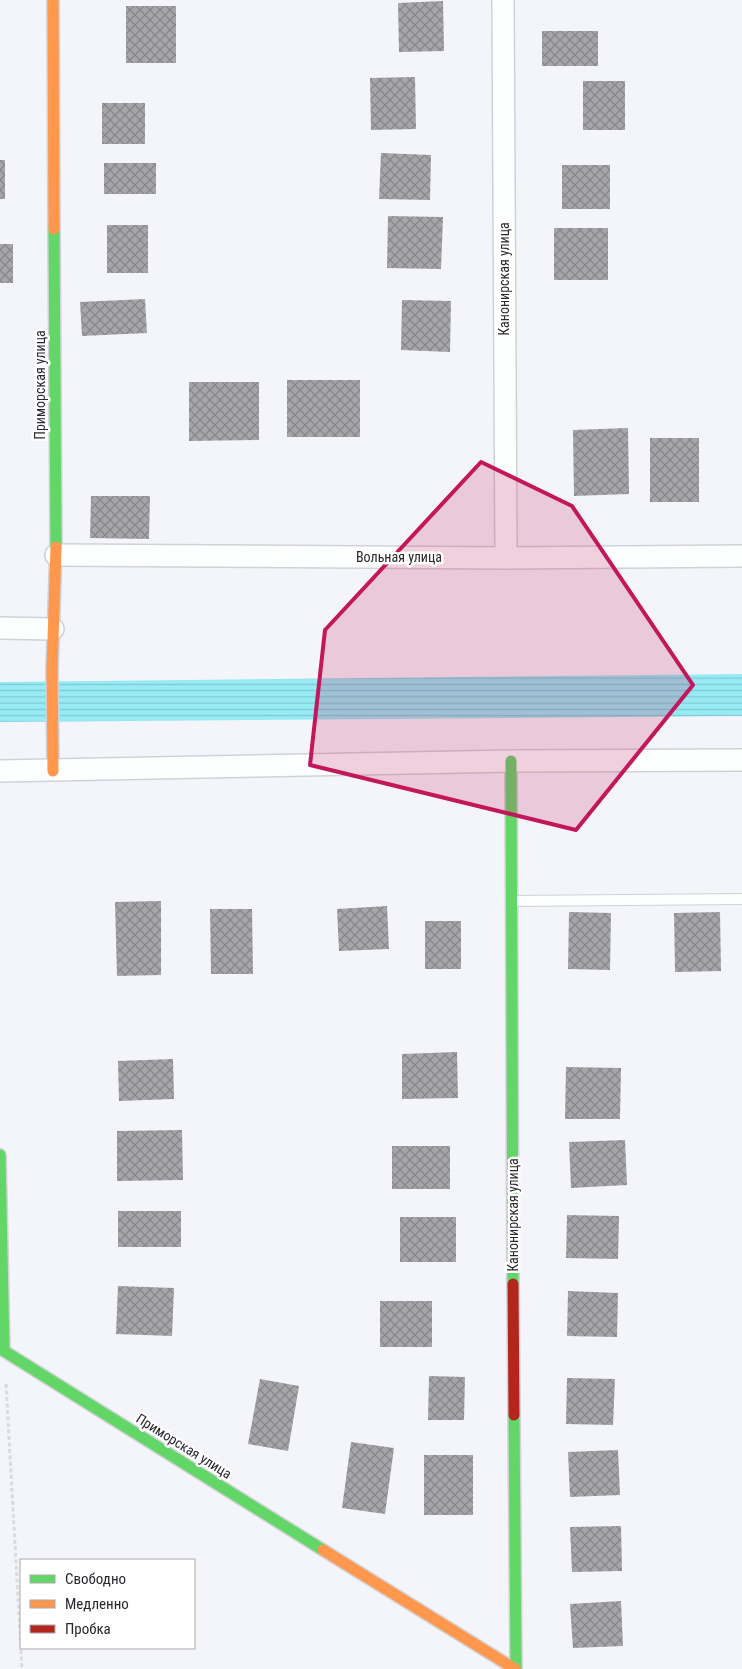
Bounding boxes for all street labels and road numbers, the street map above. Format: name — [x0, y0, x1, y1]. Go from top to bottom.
street label: Канонирская улица — [496, 222, 512, 336]
street label: Приморская улица — [32, 330, 48, 440]
street label: Вольная улица — [356, 549, 442, 565]
street label: Канонирская улица — [505, 1158, 521, 1272]
street label: Приморская улица — [133, 1410, 235, 1482]

